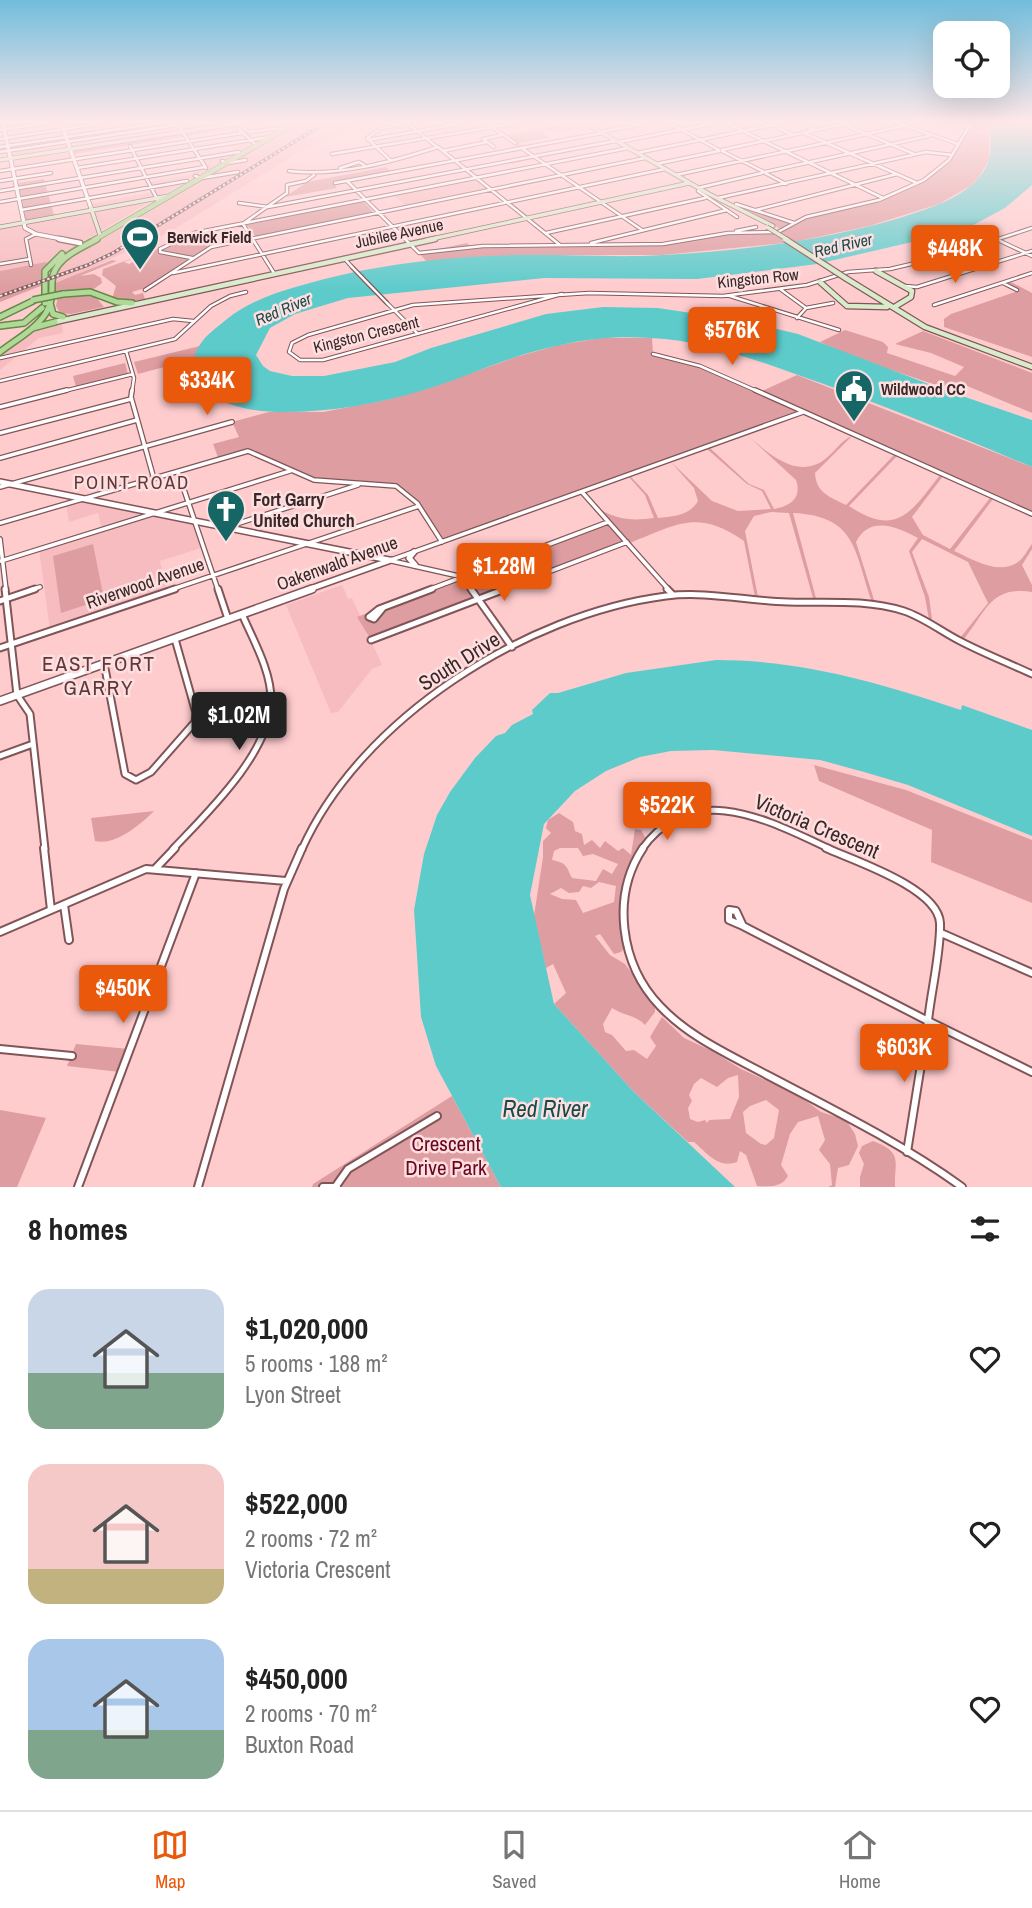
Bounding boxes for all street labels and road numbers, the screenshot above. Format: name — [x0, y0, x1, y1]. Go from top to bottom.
street label: Jubilee Avenue — [353, 213, 445, 253]
street label: Kingston Row — [716, 263, 800, 293]
street label: Kingston Crescent — [311, 310, 421, 358]
street label: Oakenwald Avenue — [273, 530, 401, 596]
street label: Riverwood Avenue — [82, 551, 208, 615]
street label: South Drive — [413, 625, 505, 697]
street label: Victoria Crescent — [750, 787, 884, 865]

